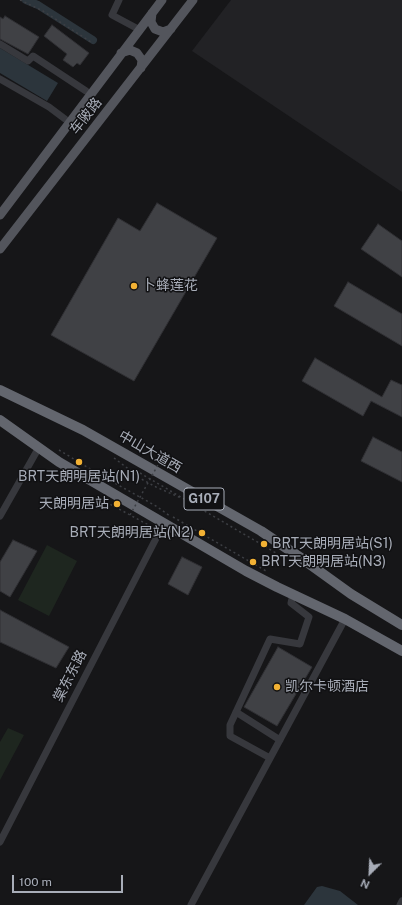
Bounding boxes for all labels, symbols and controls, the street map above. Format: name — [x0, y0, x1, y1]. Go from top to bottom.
street label: 车陂路 — [66, 94, 106, 138]
place label: 卜蜂莲花 — [142, 278, 198, 294]
marker: 卜蜂莲花 — [129, 281, 139, 291]
street label: 中山大道西 — [115, 427, 185, 477]
marker: BRT天朗明居站(N1) — [74, 457, 84, 467]
place label: BRT天朗明居站(N1) — [18, 469, 140, 485]
road number: G107 — [184, 488, 224, 510]
place label: 天朗明居站 — [39, 496, 109, 512]
marker: 天朗明居站 — [112, 499, 122, 509]
place label: BRT天朗明居站(N2) — [70, 525, 194, 541]
marker: BRT天朗明居站(N2) — [197, 528, 207, 538]
place label: BRT天朗明居站(S1) — [272, 536, 393, 552]
marker: BRT天朗明居站(S1) — [259, 539, 269, 549]
place label: BRT天朗明居站(N3) — [261, 554, 386, 570]
marker: BRT天朗明居站(N3) — [248, 557, 258, 567]
street label: 棠东东路 — [50, 647, 90, 705]
place label: 凯尔卡顿酒店 — [285, 679, 369, 695]
marker: 凯尔卡顿酒店 — [272, 682, 282, 692]
north arrow — [350, 853, 390, 893]
scale bar — [14, 867, 125, 893]
text: 100 m — [19, 875, 52, 889]
text: N — [359, 877, 371, 891]

